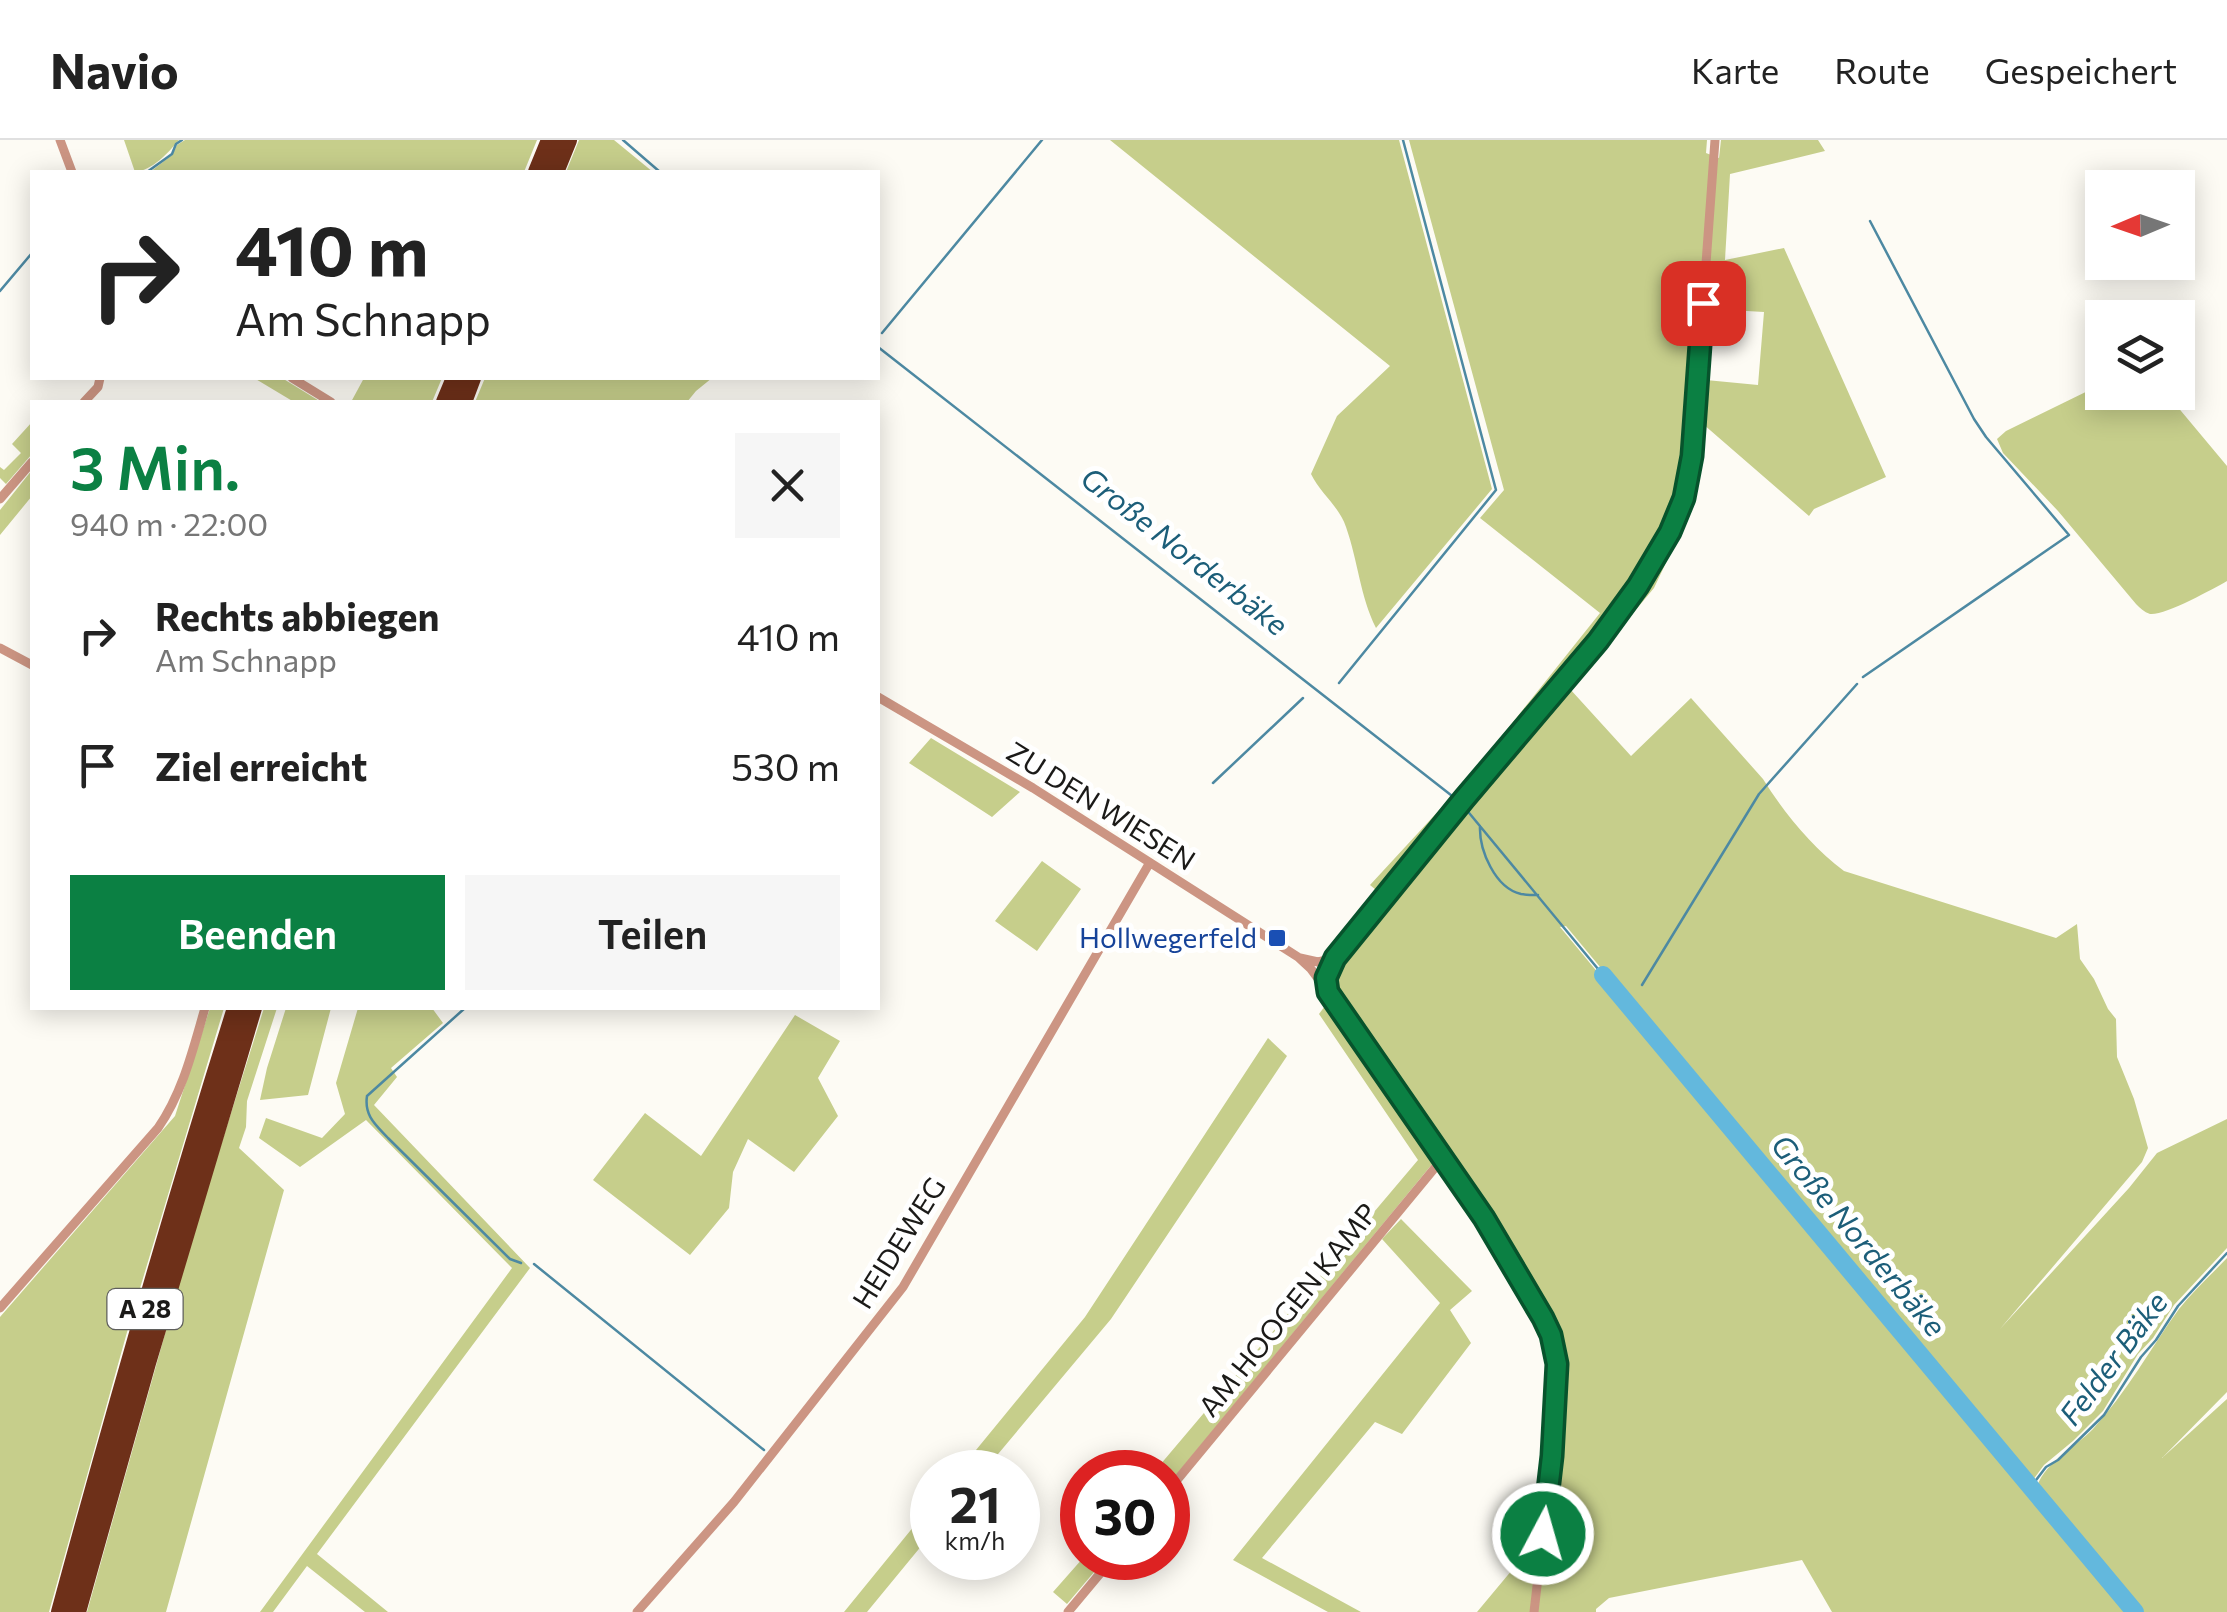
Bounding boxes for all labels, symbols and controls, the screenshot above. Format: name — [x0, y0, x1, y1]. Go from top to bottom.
text: Navio — [50, 40, 179, 99]
text: Karte — [1691, 48, 1779, 91]
text: Route — [1834, 48, 1930, 91]
text: Gespeichert — [1985, 48, 2177, 91]
north arrow — [2085, 170, 2195, 280]
map controls — [2085, 170, 2195, 410]
text: 410 m — [235, 205, 428, 290]
icon: right — [70, 210, 200, 340]
pin — [1661, 261, 1746, 346]
icon: arrive — [1676, 276, 1731, 331]
text: Am Schnapp — [235, 290, 491, 345]
button: layers — [2085, 300, 2195, 410]
text: 3 Min. — [70, 429, 240, 502]
button: close — [735, 433, 840, 538]
water label: Große Norderbäke — [1075, 458, 1297, 642]
text: 940 m · 22:00 — [70, 503, 268, 543]
text: Rechts abbiegen — [155, 592, 439, 639]
icon: right — [70, 608, 125, 663]
text: 410 m — [737, 612, 840, 659]
text: Am Schnapp — [155, 639, 337, 679]
street label: ZU DEN WIESEN — [1001, 734, 1202, 877]
icon: arrive — [70, 738, 125, 793]
text: Ziel erreicht — [155, 742, 367, 789]
text: 530 m — [731, 742, 840, 789]
button: Beenden — [70, 875, 445, 990]
button: Teilen — [465, 875, 840, 990]
place label: Hollwegerfeld — [1079, 920, 1257, 954]
marker: Hollwegerfeld — [1266, 927, 1288, 949]
water label: Große Norderbäke — [1765, 1126, 1955, 1343]
street label: HEIDEWEG — [844, 1171, 952, 1314]
street label: AM HOOGEN KAMP — [1191, 1196, 1384, 1423]
water label: Felder Bäke — [2050, 1283, 2174, 1431]
road number: A 28 — [108, 1289, 182, 1329]
speed limit sign: 30 — [1060, 1450, 1190, 1580]
text: 21 — [949, 1472, 1001, 1533]
position arrow — [1491, 1482, 1595, 1586]
text: km/h — [945, 1525, 1005, 1555]

